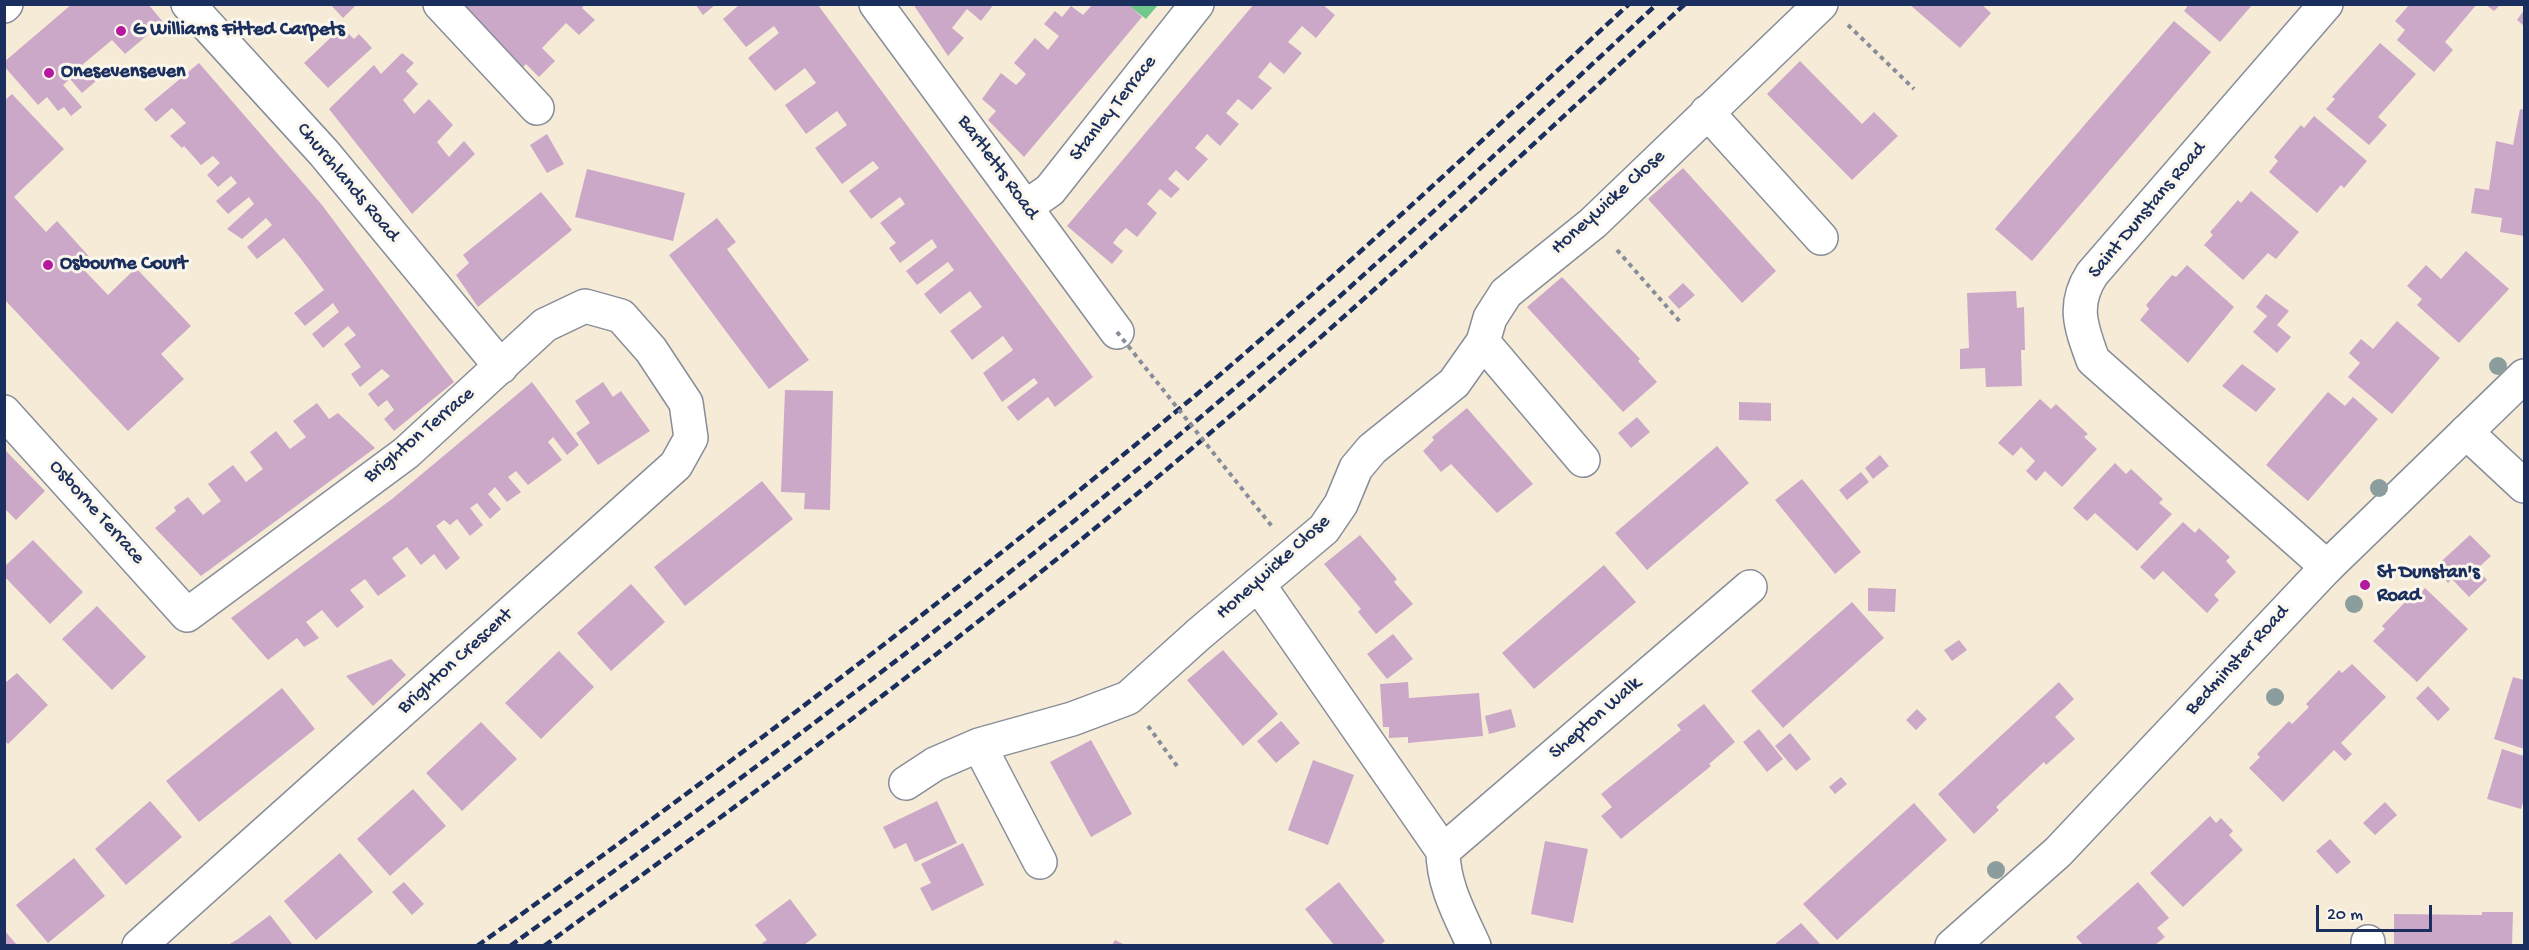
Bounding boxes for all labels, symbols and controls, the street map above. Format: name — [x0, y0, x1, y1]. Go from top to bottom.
place label: G Williams Fitted Carpets — [133, 19, 345, 43]
marker: G Williams Fitted Carpets — [114, 24, 128, 38]
street label: Stanley Terrace — [1065, 51, 1163, 167]
place label: Onesevenseven — [61, 61, 186, 85]
marker: Onesevenseven — [42, 66, 56, 80]
street label: Bartletts Road — [951, 111, 1043, 225]
street label: Churchlands Road — [290, 119, 404, 247]
street label: Saint Dunstans Road — [2084, 138, 2212, 284]
street label: Honeywicke Close — [1547, 145, 1671, 261]
place label: Osbourne Court — [60, 253, 187, 277]
marker: Osbourne Court — [41, 258, 55, 272]
street label: Brighton Terrace — [360, 383, 480, 489]
street label: Osborne Terrace — [43, 456, 149, 570]
street label: Honeywicke Close — [1212, 510, 1336, 626]
place label: St Dunstan's Road — [2377, 562, 2480, 609]
marker: St Dunstan's Road — [2358, 578, 2372, 592]
street label: Bedminster Road — [2181, 601, 2295, 721]
street label: Brighton Crescent — [393, 604, 519, 720]
street label: Shepton Walk — [1545, 672, 1647, 766]
scale bar — [2319, 893, 2434, 931]
text: 20 m — [2327, 905, 2363, 926]

